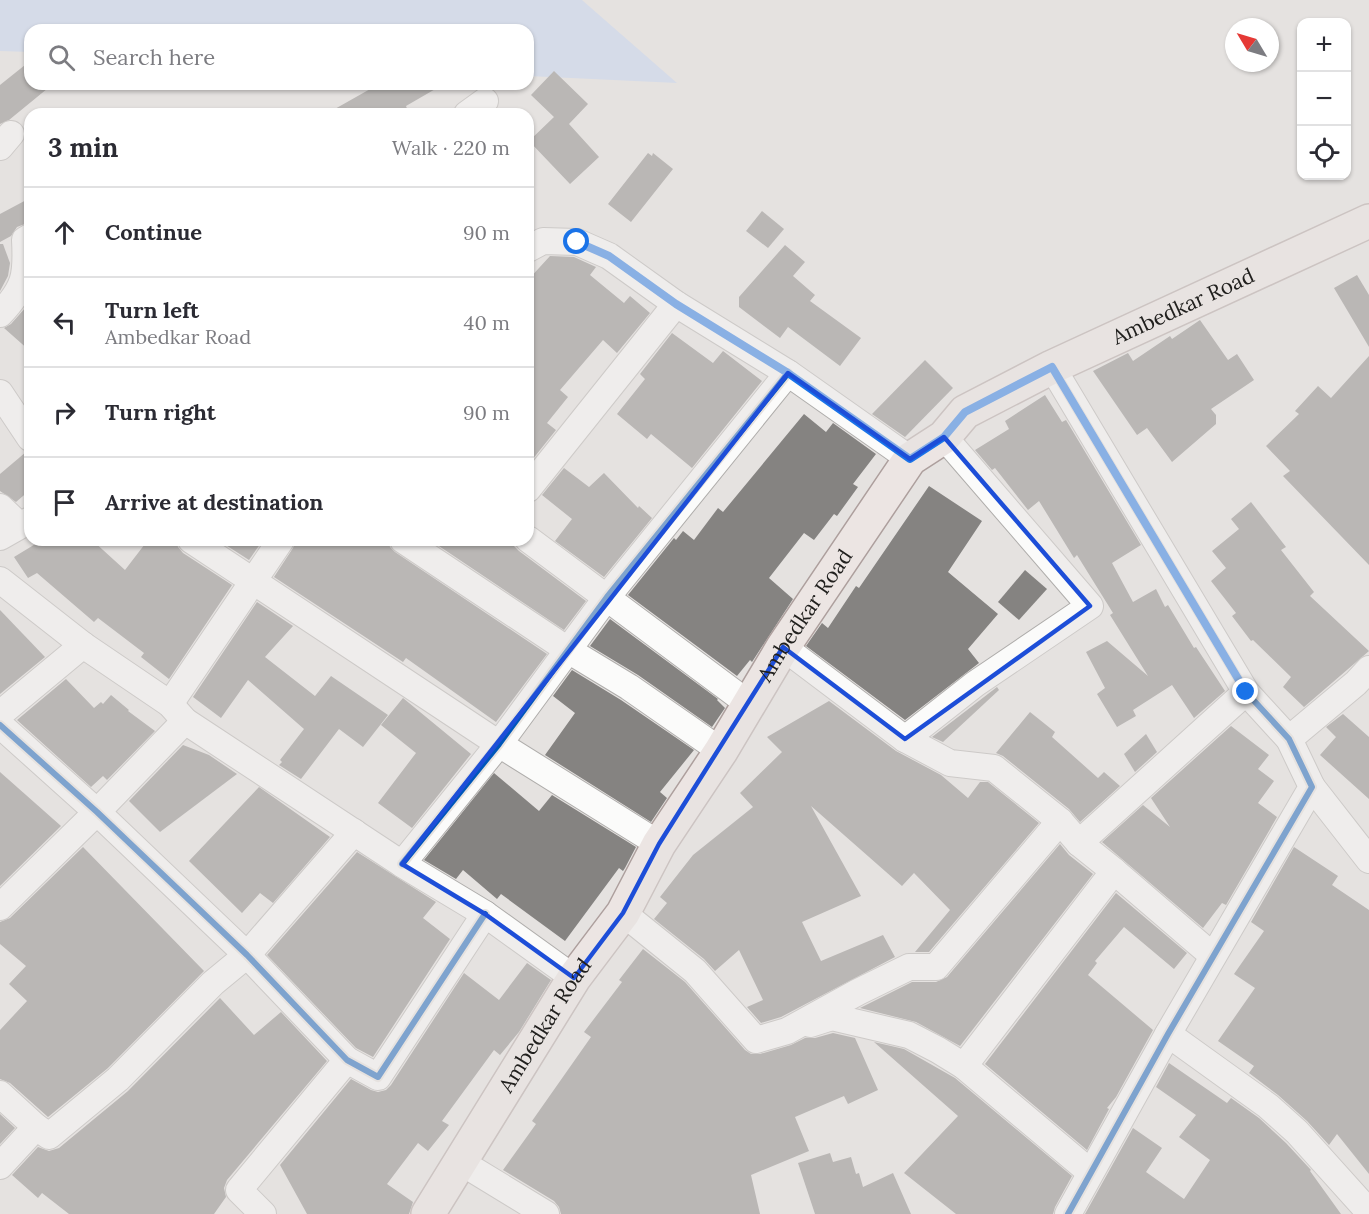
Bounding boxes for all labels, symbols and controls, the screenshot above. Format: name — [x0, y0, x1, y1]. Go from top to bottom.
north arrow — [1225, 18, 1279, 72]
map controls — [1297, 18, 1351, 180]
button: + — [1297, 18, 1351, 72]
search box — [24, 24, 534, 90]
icon: search — [45, 41, 78, 74]
text: Search here — [93, 43, 215, 71]
button: − — [1297, 72, 1351, 126]
button: locate — [1297, 126, 1351, 180]
text: 3 min — [48, 131, 118, 164]
text: Walk · 220 m — [392, 135, 510, 160]
icon: ahead — [48, 216, 81, 249]
text: Continue — [105, 218, 202, 246]
text: 90 m — [463, 220, 510, 245]
route start — [563, 228, 589, 254]
street label: Ambedkar Road — [1107, 262, 1258, 351]
text: Turn left — [105, 296, 199, 324]
icon: left — [48, 306, 81, 339]
text: 40 m — [464, 310, 510, 335]
text: Ambedkar Road — [105, 324, 251, 349]
icon: right — [48, 396, 81, 429]
text: Turn right — [105, 398, 216, 426]
text: 90 m — [463, 400, 510, 425]
icon: arrive — [48, 486, 81, 519]
text: Arrive at destination — [105, 488, 323, 516]
street label: Ambedkar Road — [751, 544, 858, 687]
route end — [1232, 678, 1258, 704]
street label: Ambedkar Road — [492, 953, 597, 1098]

